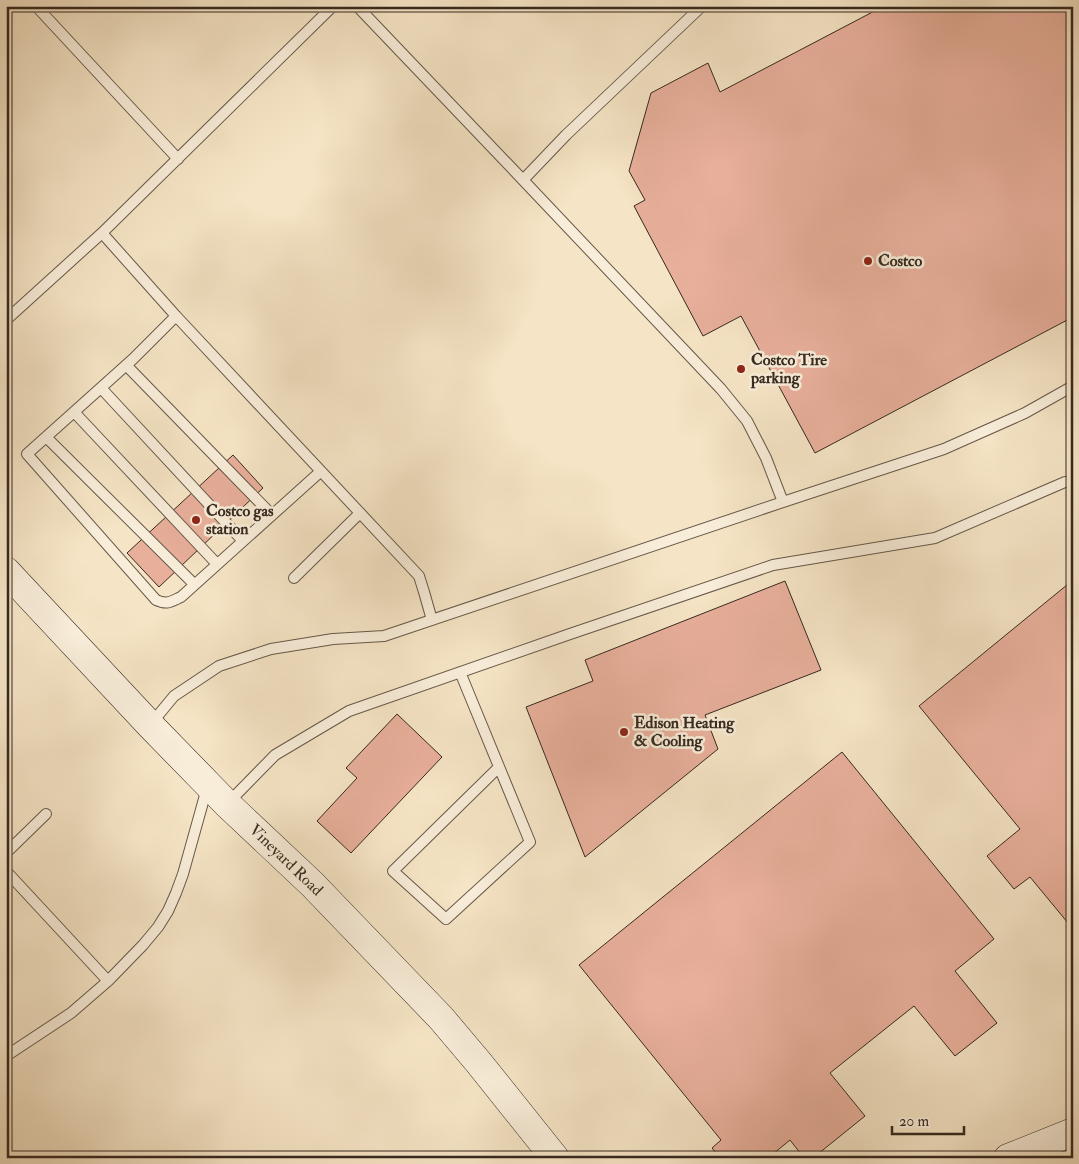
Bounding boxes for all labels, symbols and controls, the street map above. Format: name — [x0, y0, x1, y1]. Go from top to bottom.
place label: Costco — [878, 251, 922, 271]
marker: Costco — [862, 255, 874, 267]
place label: Costco Tire parking — [750, 350, 827, 389]
marker: Costco Tire parking — [735, 363, 747, 375]
place label: Costco gas station — [206, 501, 274, 539]
marker: Costco gas station — [190, 514, 202, 526]
place label: Edison Heating & Cooling — [634, 713, 735, 752]
marker: Edison Heating & Cooling — [618, 726, 630, 738]
street label: Vineyard Road — [245, 820, 327, 900]
scale bar — [892, 1104, 964, 1136]
text: 20 m — [899, 1112, 929, 1131]

